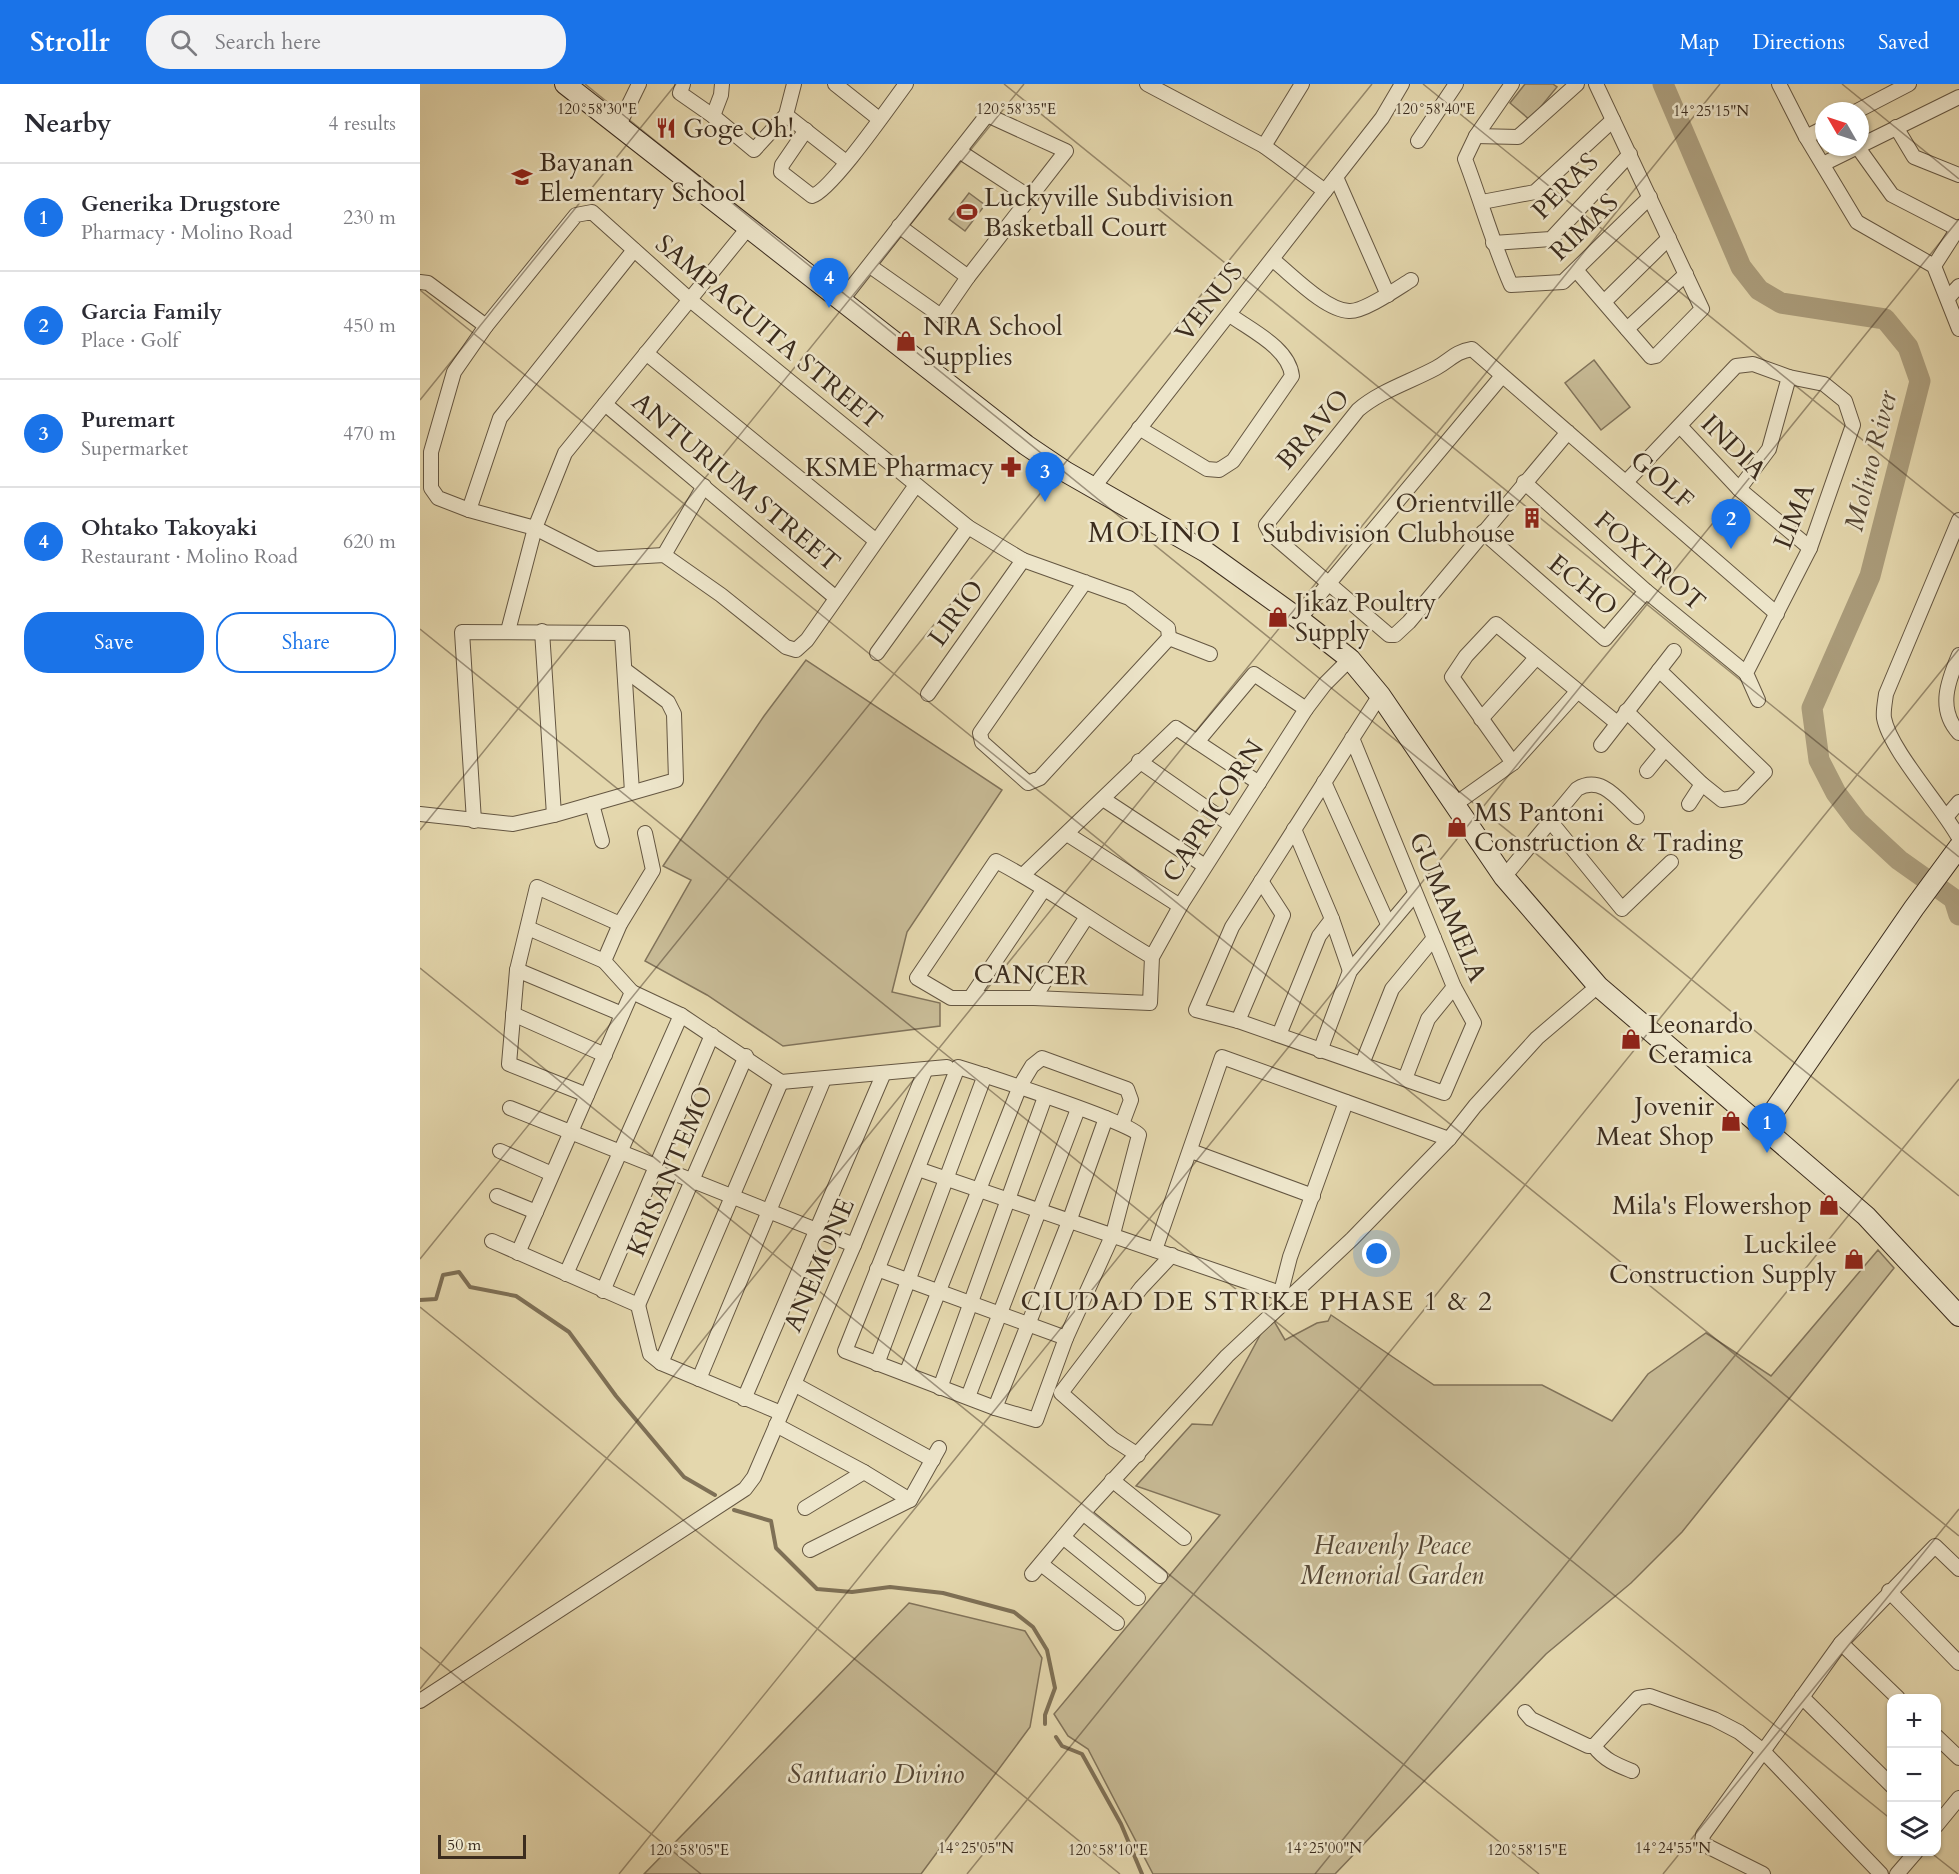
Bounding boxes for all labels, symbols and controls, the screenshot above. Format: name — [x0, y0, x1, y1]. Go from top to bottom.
search box — [146, 15, 566, 69]
text: Strollr — [30, 23, 110, 61]
icon: search — [167, 26, 200, 59]
text: Search here — [215, 27, 321, 57]
text: Map — [1679, 28, 1719, 57]
text: Directions — [1752, 28, 1845, 57]
text: Saved — [1878, 28, 1929, 57]
text: 120°58'30"E — [557, 99, 637, 119]
text: 120°58'35"E — [976, 99, 1056, 119]
text: 120°58'40"E — [1395, 99, 1475, 119]
text: 14°25'15"N — [1673, 101, 1749, 121]
north arrow — [1815, 102, 1869, 156]
text: Nearby — [24, 106, 112, 141]
text: 4 results — [328, 110, 396, 137]
place label: Goge Oh! — [683, 111, 794, 146]
restaurant icon: Goge Oh! — [654, 116, 678, 140]
place label: Bayanan Elementary School — [539, 145, 746, 210]
street label: PERAS — [1524, 145, 1606, 227]
school or university icon: Bayanan Elementary School — [510, 165, 534, 189]
place label: Luckyville Subdivision Basketball Court — [984, 180, 1234, 245]
street label: RIMAS — [1542, 186, 1626, 268]
text: Generika Drugstore — [81, 189, 281, 219]
sports icon: Luckyville Subdivision Basketball Court — [955, 200, 979, 224]
text: 1 — [38, 204, 49, 231]
text: 230 m — [343, 204, 396, 231]
text: Pharmacy · Molino Road — [81, 219, 293, 246]
street label: SAMPAGUITA STREET — [648, 227, 890, 437]
street label: VENUS — [1167, 255, 1251, 349]
pin: 4 — [810, 258, 848, 308]
text: Garcia Family — [81, 297, 222, 327]
place label: NRA School Supplies — [923, 309, 1063, 374]
text: 2 — [38, 312, 49, 339]
text: 450 m — [343, 312, 396, 339]
text: Place · Golf — [81, 327, 178, 354]
shop icon: NRA School Supplies — [894, 329, 918, 353]
street label: BRAVO — [1268, 381, 1358, 477]
street label: ANTURIUM STREET — [624, 384, 848, 580]
water label: Molino River — [1836, 386, 1907, 535]
text: Puremart — [81, 405, 175, 435]
street label: INDIA — [1693, 406, 1775, 488]
text: 3 — [38, 420, 49, 447]
text: 470 m — [343, 420, 396, 447]
text: Supermarket — [81, 435, 188, 462]
street label: GOLF — [1623, 443, 1701, 517]
place label: KSME Pharmacy — [805, 450, 994, 485]
pin: 3 — [1026, 452, 1064, 502]
pharmacy icon: KSME Pharmacy — [999, 455, 1023, 479]
street label: LIMA — [1765, 478, 1823, 554]
place label: Orientville Subdivision Clubhouse — [1263, 486, 1515, 551]
pin: 2 — [1712, 500, 1750, 549]
street label: FOXTROT — [1587, 503, 1713, 619]
building icon: Orientville Subdivision Clubhouse — [1520, 506, 1544, 530]
text: Ohtako Takoyaki — [81, 513, 257, 543]
district label: MOLINO I — [1088, 514, 1242, 552]
text: 4 — [38, 528, 49, 555]
text: 620 m — [343, 528, 396, 555]
text: Restaurant · Molino Road — [81, 543, 298, 570]
street label: ECHO — [1541, 546, 1625, 624]
street label: LIRIO — [920, 573, 992, 653]
place label: Jikaz Poultry Supply — [1291, 585, 1437, 650]
shop icon: Jikaz Poultry Supply — [1266, 605, 1290, 629]
button: Save — [24, 612, 204, 673]
button: Share — [216, 612, 396, 673]
street label: CAPRICORN — [1154, 733, 1272, 889]
place label: MS Pantoni Construction & Trading — [1474, 795, 1744, 860]
shop icon: MS Pantoni Construction & Trading — [1445, 815, 1469, 839]
street label: GUMAMELA — [1401, 827, 1495, 988]
street label: CANCER — [973, 957, 1089, 993]
place label: Leonardo Ceramica — [1648, 1007, 1753, 1072]
shop icon: Leonardo Ceramica — [1619, 1027, 1643, 1051]
street label: KRISANTEMO — [618, 1080, 722, 1262]
place label: Jovenir Meat Shop — [1596, 1089, 1715, 1154]
pin: 1 — [1748, 1104, 1786, 1153]
shop icon: Jovenir Meat Shop — [1719, 1109, 1743, 1133]
place label: Mila's Flowershop — [1612, 1188, 1812, 1223]
street label: ANEMONE — [775, 1193, 863, 1337]
shop icon: Mila's Flowershop — [1817, 1193, 1841, 1217]
place label: Luckilee Construction Supply — [1609, 1227, 1837, 1292]
your location — [1362, 1239, 1391, 1268]
shop icon: Luckilee Construction Supply — [1842, 1247, 1866, 1271]
district label: CIUDAD DE STRIKE PHASE 1 & 2 — [1021, 1283, 1493, 1320]
park label: Heavenly Peace Memorial Garden — [1300, 1528, 1484, 1593]
map controls — [1887, 1694, 1941, 1856]
button: + — [1887, 1694, 1941, 1748]
button: − — [1887, 1748, 1941, 1802]
park label: Santuario Divino — [788, 1757, 964, 1792]
button: layers — [1887, 1802, 1941, 1856]
scale bar — [438, 1832, 526, 1860]
text: 50 m — [447, 1834, 481, 1856]
text: 14°25'05"N — [938, 1838, 1014, 1858]
text: 14°25'00"N — [1286, 1838, 1362, 1858]
text: 14°24'55"N — [1635, 1838, 1711, 1858]
text: 120°58'05"E — [649, 1840, 729, 1860]
text: 120°58'10"E — [1068, 1840, 1148, 1860]
text: 120°58'15"E — [1487, 1840, 1567, 1860]

